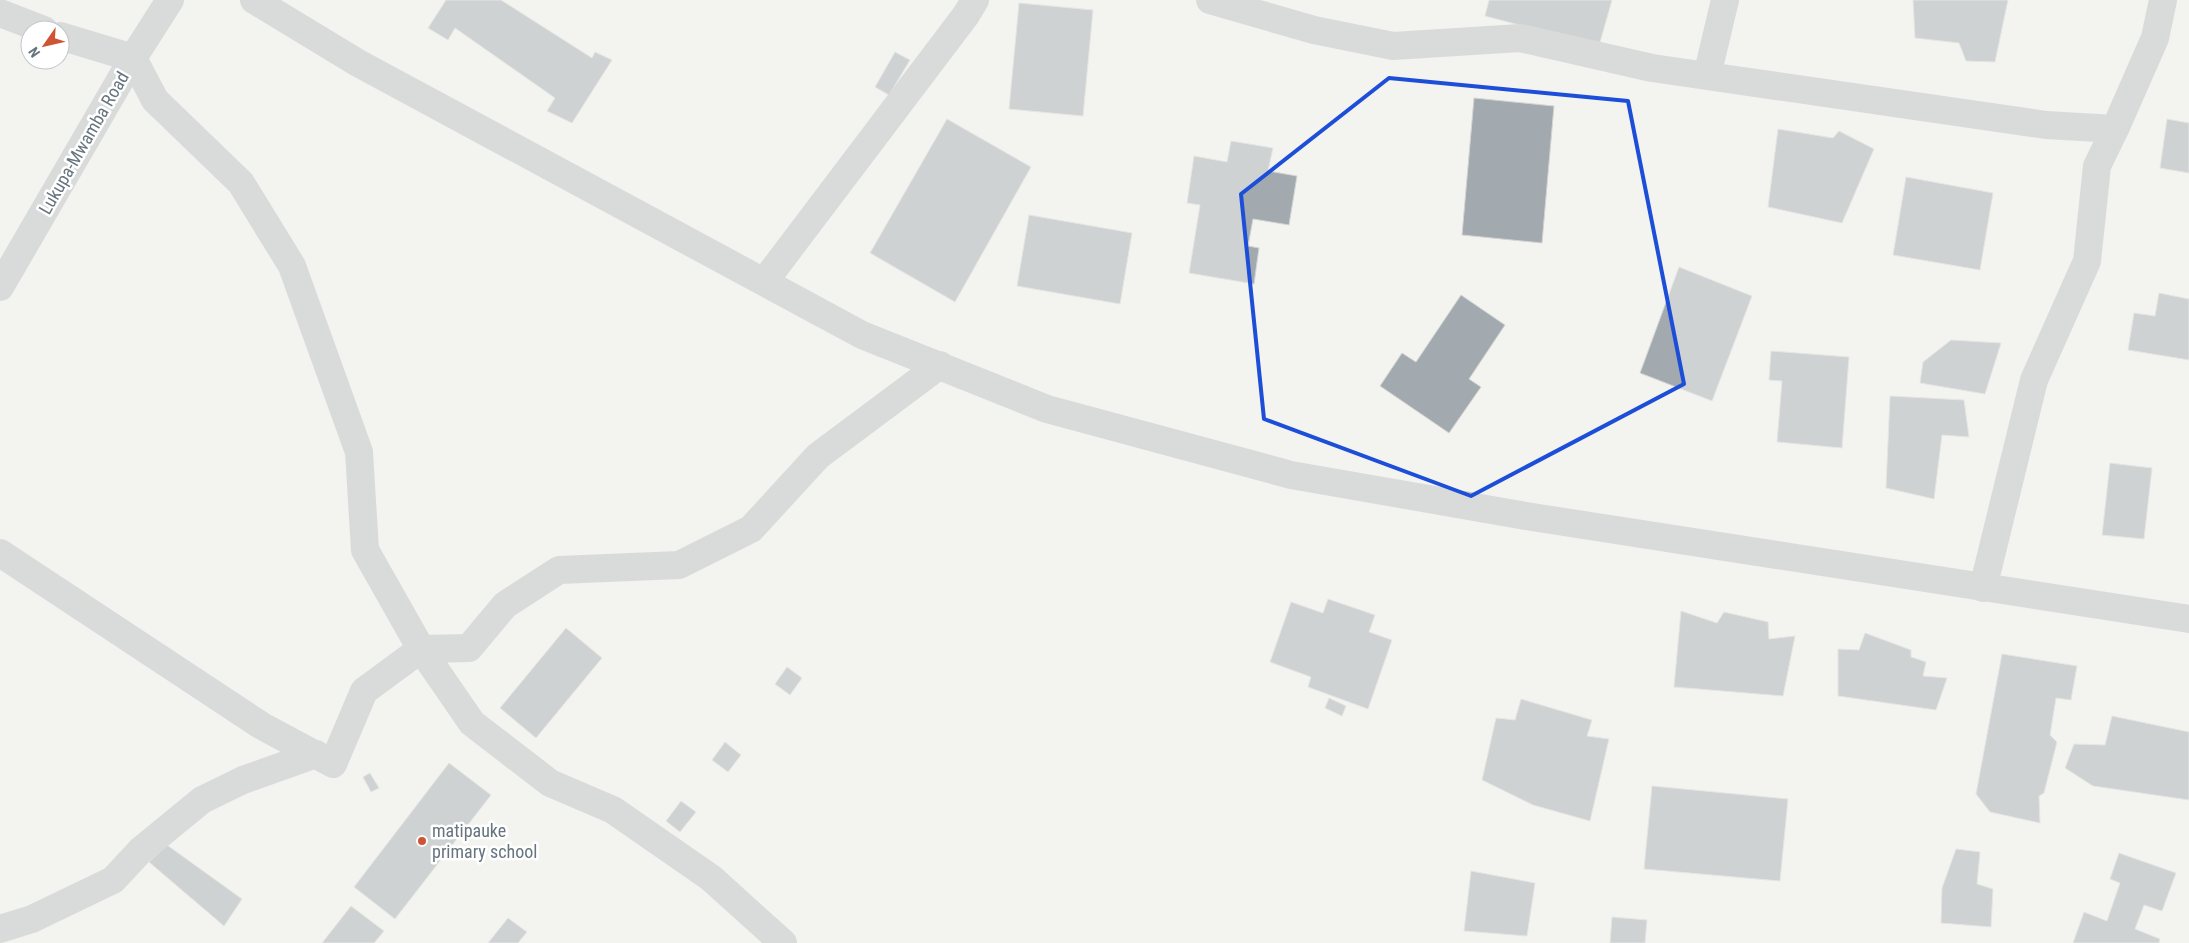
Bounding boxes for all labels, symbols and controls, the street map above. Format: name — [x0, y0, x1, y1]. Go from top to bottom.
north arrow — [20, 20, 70, 70]
text: N — [25, 44, 43, 60]
street label: Lukupa-Mwamba Road — [34, 68, 133, 218]
place label: matipauke primary school — [432, 820, 537, 862]
marker: matipauke primary school — [416, 835, 428, 847]

